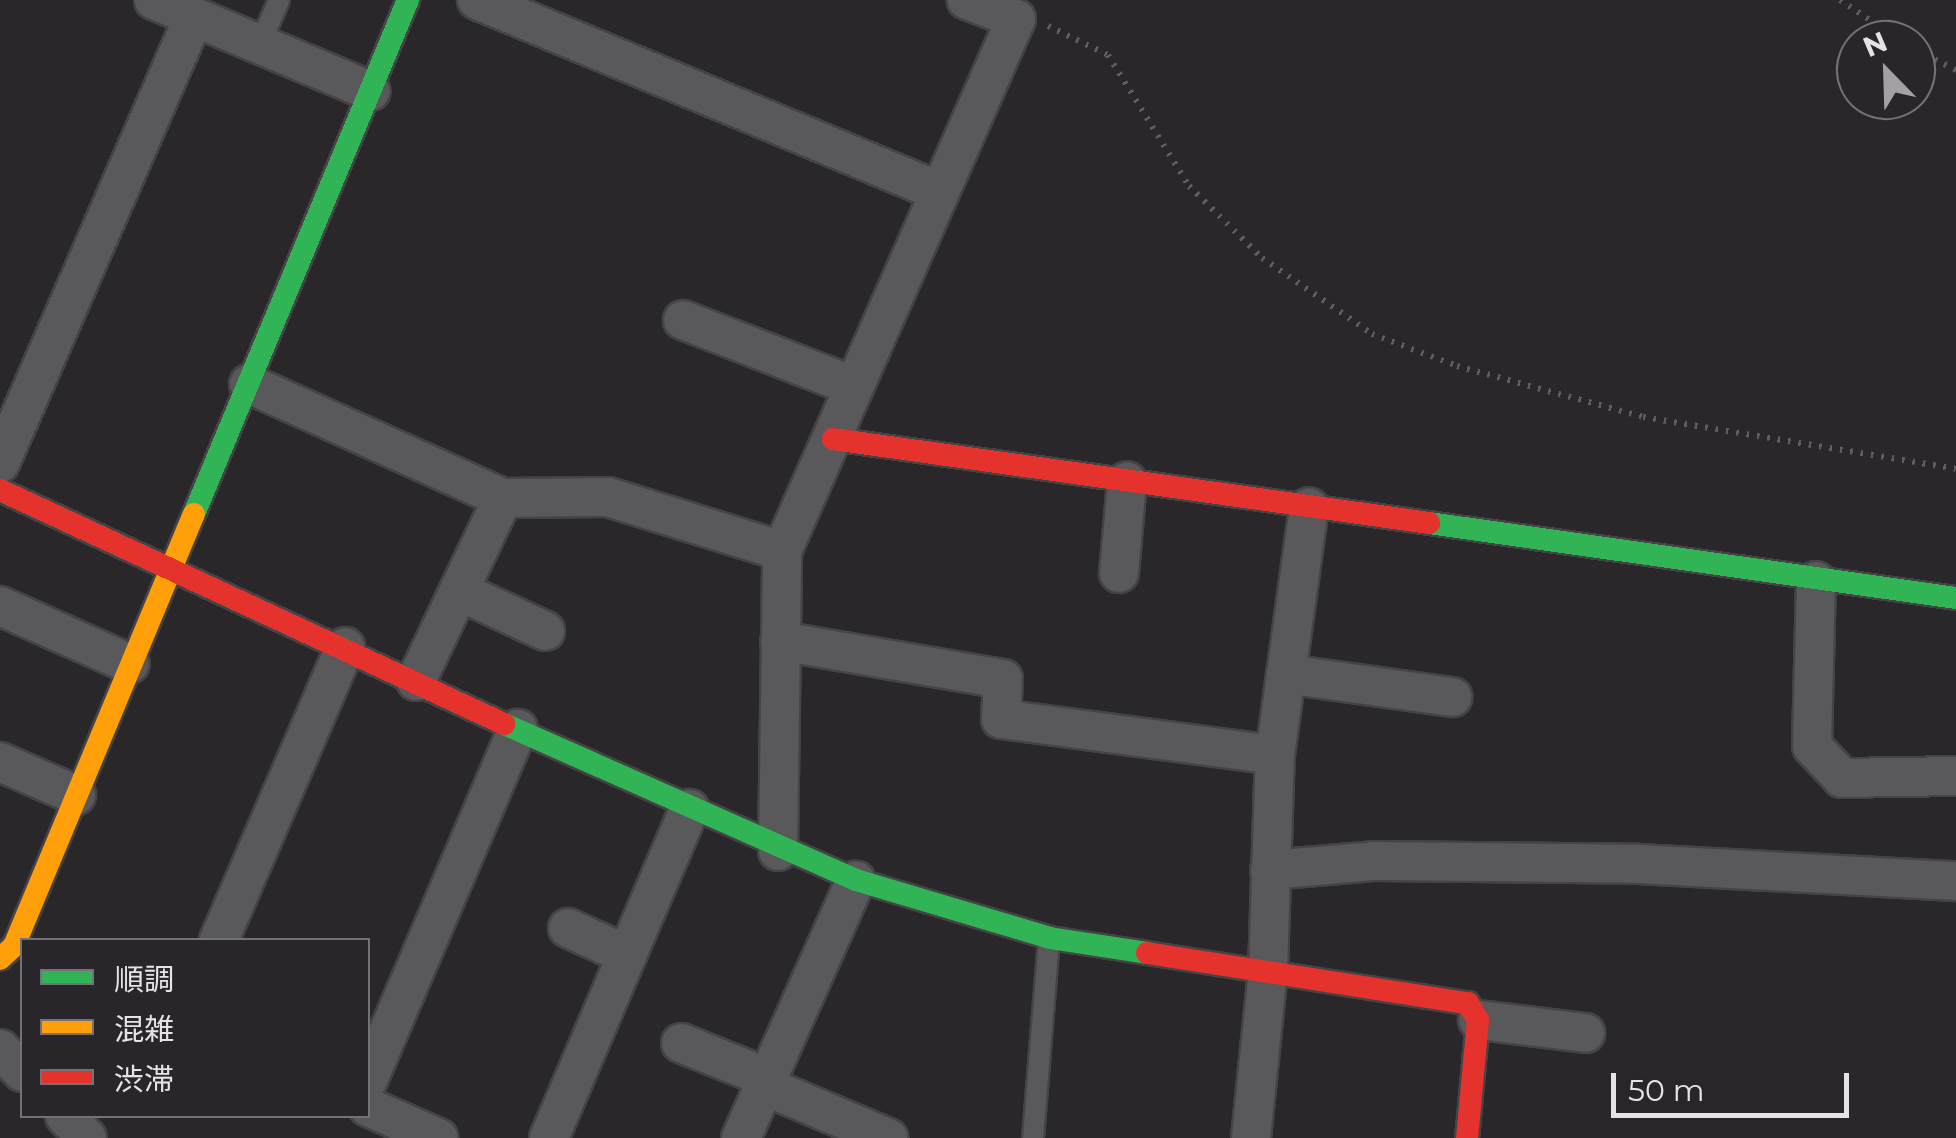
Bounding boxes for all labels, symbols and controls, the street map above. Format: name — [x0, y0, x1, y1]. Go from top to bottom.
north arrow — [1836, 20, 1936, 120]
text: N — [1858, 24, 1892, 64]
legend — [20, 938, 370, 1118]
text: 順調 — [114, 961, 174, 998]
text: 混雑 — [114, 1011, 174, 1048]
scale bar — [1616, 1053, 1854, 1115]
text: 渋滞 — [114, 1061, 174, 1098]
text: 50 m — [1628, 1072, 1705, 1109]

